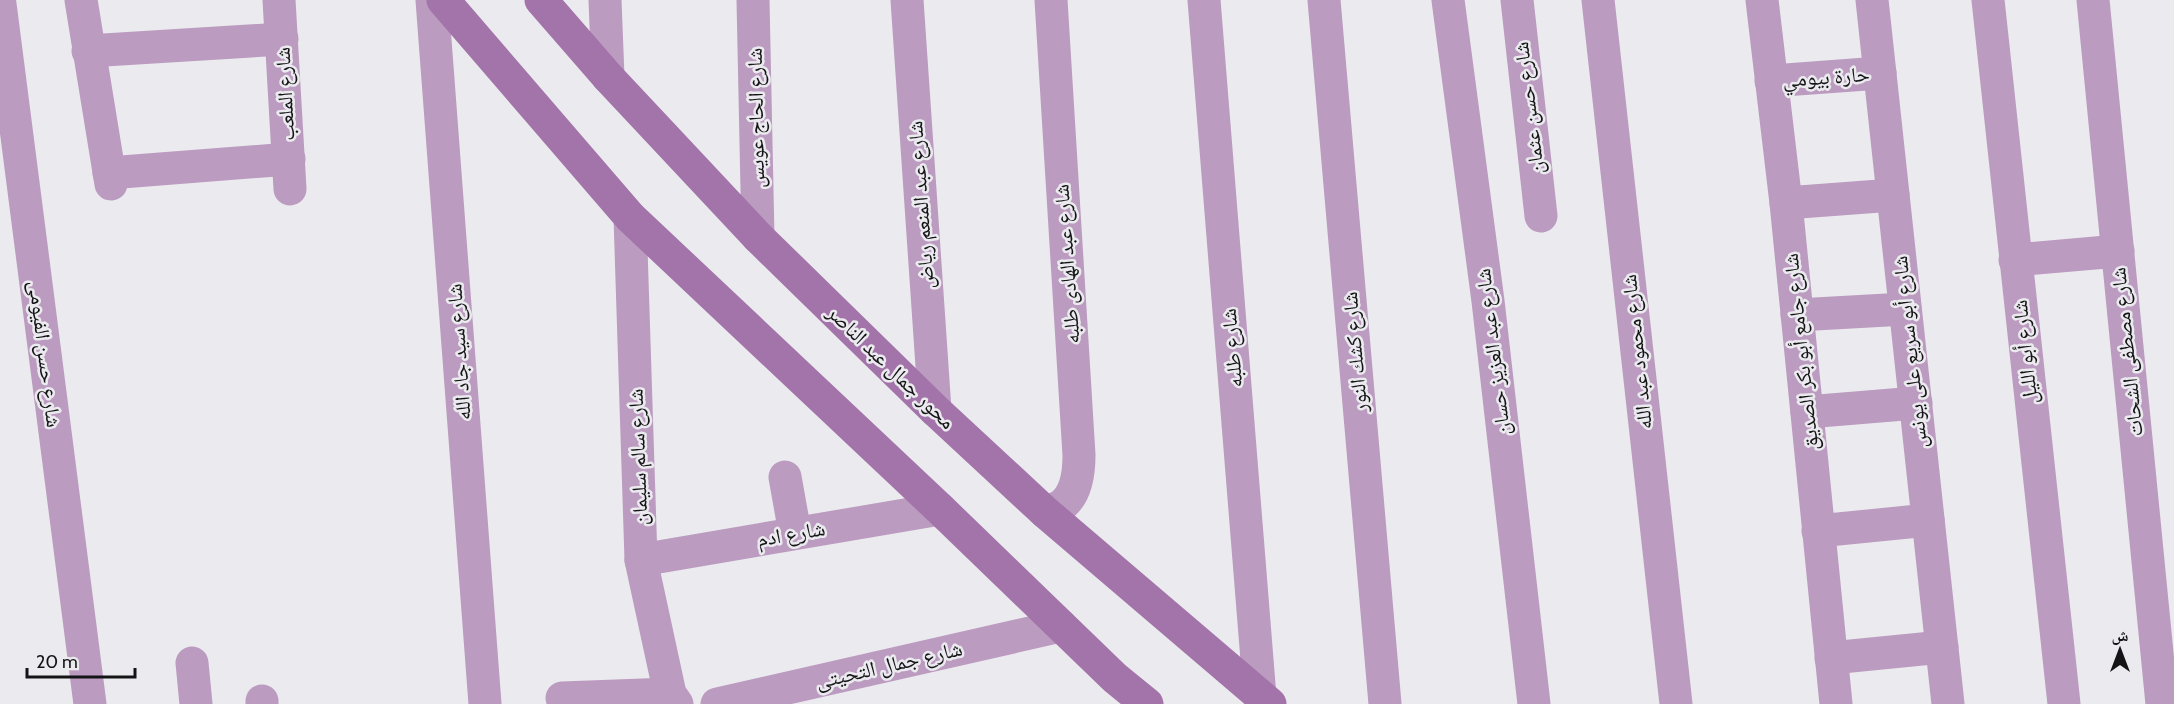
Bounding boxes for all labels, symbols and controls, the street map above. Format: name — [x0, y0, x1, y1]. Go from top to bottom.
street label: شارع حسن عثمان — [1508, 40, 1550, 176]
street label: شارع الملعب — [270, 47, 300, 141]
street label: شارع الحاج عويس — [742, 48, 770, 188]
street label: حارة بيومي — [1782, 61, 1871, 96]
street label: شارع عبد المنعم رياض — [902, 120, 941, 290]
street label: شارع عبد الهادى طلبه — [1048, 183, 1086, 345]
street label: شارع جامع أبو بكر الصديق — [1778, 252, 1824, 452]
street label: شارع أبو سريع على يونس — [1887, 255, 1933, 449]
street label: شارع مصطفى الشحات — [2105, 266, 2149, 438]
street label: شارع عبد العزيز حسان — [1470, 267, 1516, 437]
street label: شارع محمود عبد الله — [1616, 273, 1658, 431]
street label: شارع حسن الفيومى — [23, 279, 67, 429]
street label: شارع سيد جاد الله — [441, 283, 477, 421]
street label: شارع كشك النور — [1337, 291, 1373, 414]
street label: محور جمال عبد الناصر — [821, 299, 960, 434]
street label: شارع أبو الليل — [2007, 299, 2043, 405]
street label: شارع طلبه — [1216, 307, 1248, 389]
street label: شارع سالم سليمان — [623, 388, 654, 526]
street label: شارع ادم — [755, 515, 827, 554]
north arrow — [2090, 620, 2150, 680]
text: ش — [2112, 626, 2129, 645]
street label: شارع جمال التحيتى — [813, 635, 965, 695]
scale bar — [27, 641, 135, 679]
text: 20 m — [36, 651, 78, 673]

